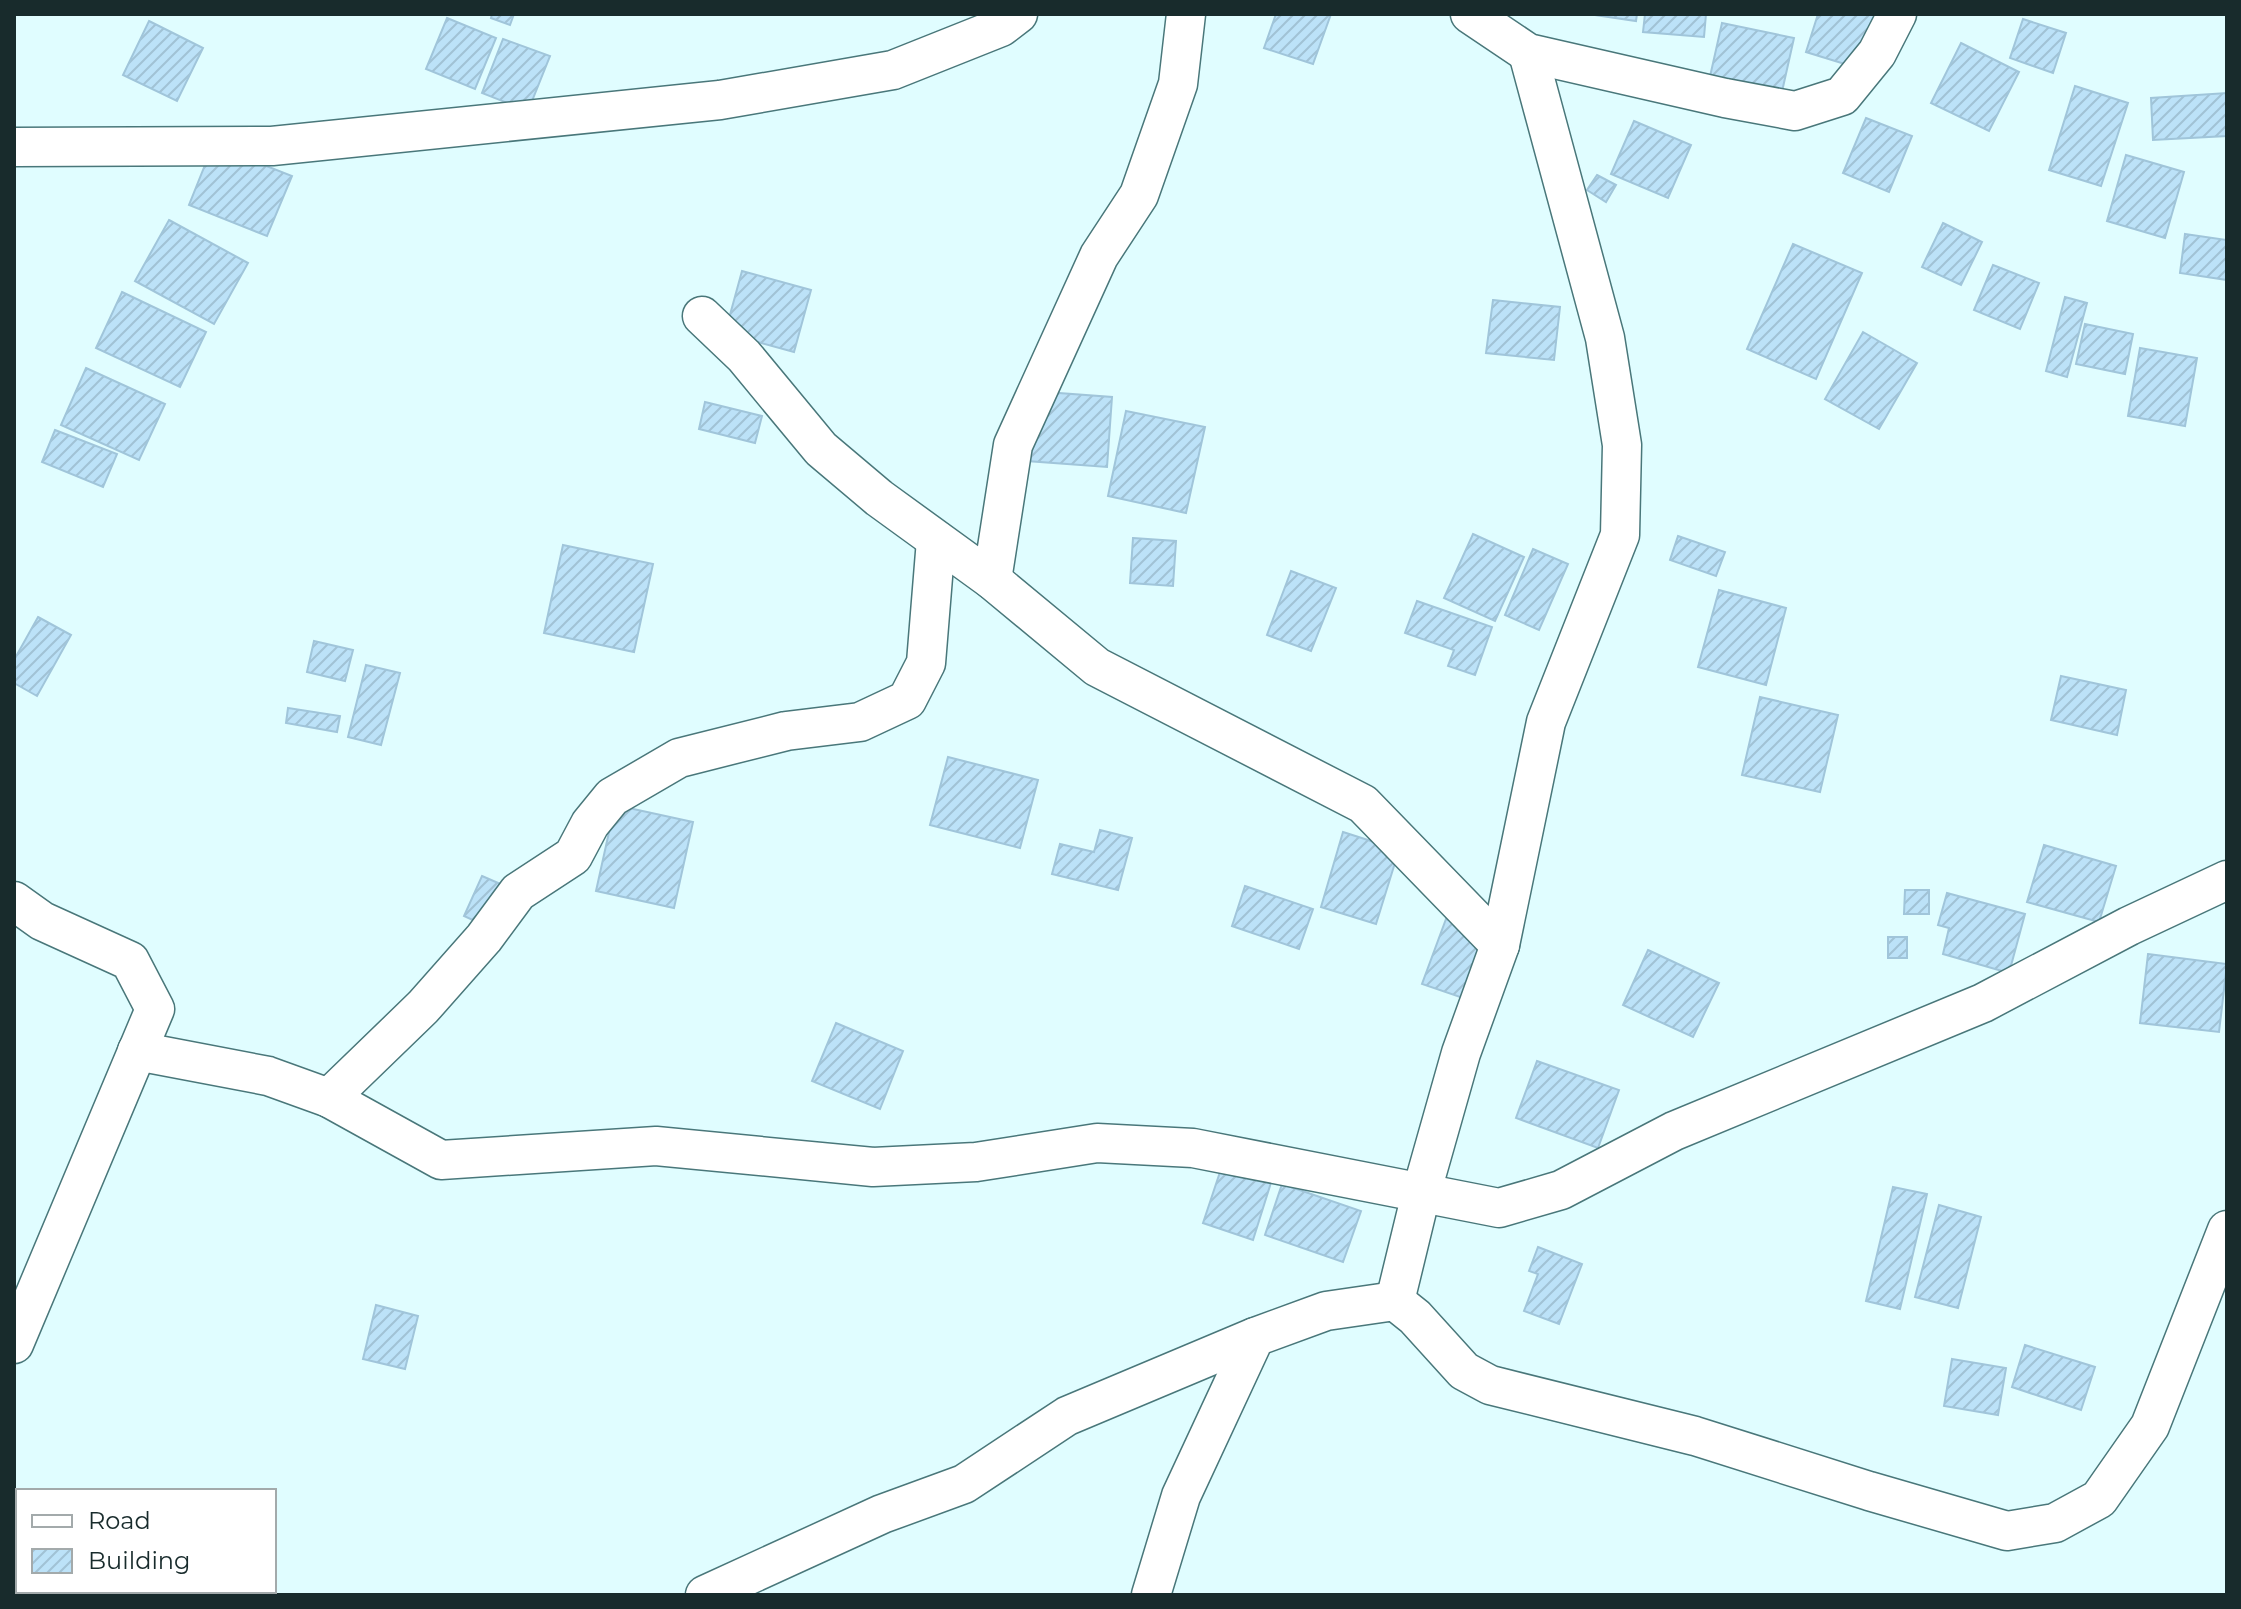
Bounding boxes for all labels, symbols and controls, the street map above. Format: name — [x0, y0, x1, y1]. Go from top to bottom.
legend — [16, 1489, 276, 1593]
text: Road — [88, 1506, 151, 1535]
text: Building — [88, 1546, 191, 1575]

